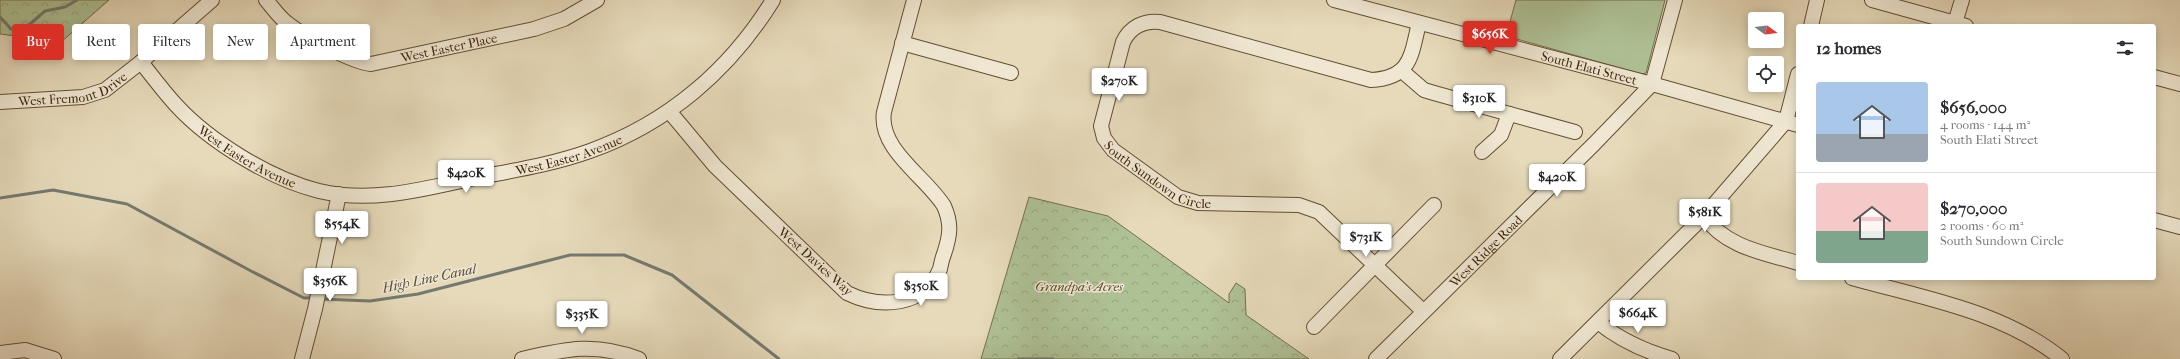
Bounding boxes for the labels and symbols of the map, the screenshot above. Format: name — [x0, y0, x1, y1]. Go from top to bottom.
north arrow — [1748, 12, 1784, 48]
pin: $656K — [1462, 21, 1518, 55]
street label: West Easter Place — [398, 30, 499, 66]
street label: South Elati Street — [1540, 48, 1639, 88]
street label: West Fremont Drive — [17, 68, 130, 109]
pin: $270K — [1091, 68, 1147, 102]
pin: $310K — [1451, 85, 1507, 119]
street label: West Easter Avenue — [194, 122, 299, 191]
street label: West Easter Avenue — [513, 131, 625, 178]
street label: South Sundown Circle — [1101, 138, 1212, 211]
pin: $420K — [438, 160, 494, 194]
pin: $420K — [1529, 164, 1585, 198]
pin: $581K — [1677, 199, 1733, 233]
pin: $554K — [314, 211, 370, 245]
street label: West Ridge Road — [1446, 212, 1526, 291]
street label: West Davies Way — [775, 223, 857, 299]
pin: $731K — [1338, 224, 1394, 258]
water label: High Line Canal — [380, 260, 479, 297]
pin: $356K — [302, 268, 358, 302]
pin: $350K — [893, 273, 949, 307]
park label: Grandpa's Acres — [1035, 279, 1124, 294]
pin: $664K — [1610, 300, 1666, 334]
pin: $335K — [554, 301, 610, 335]

